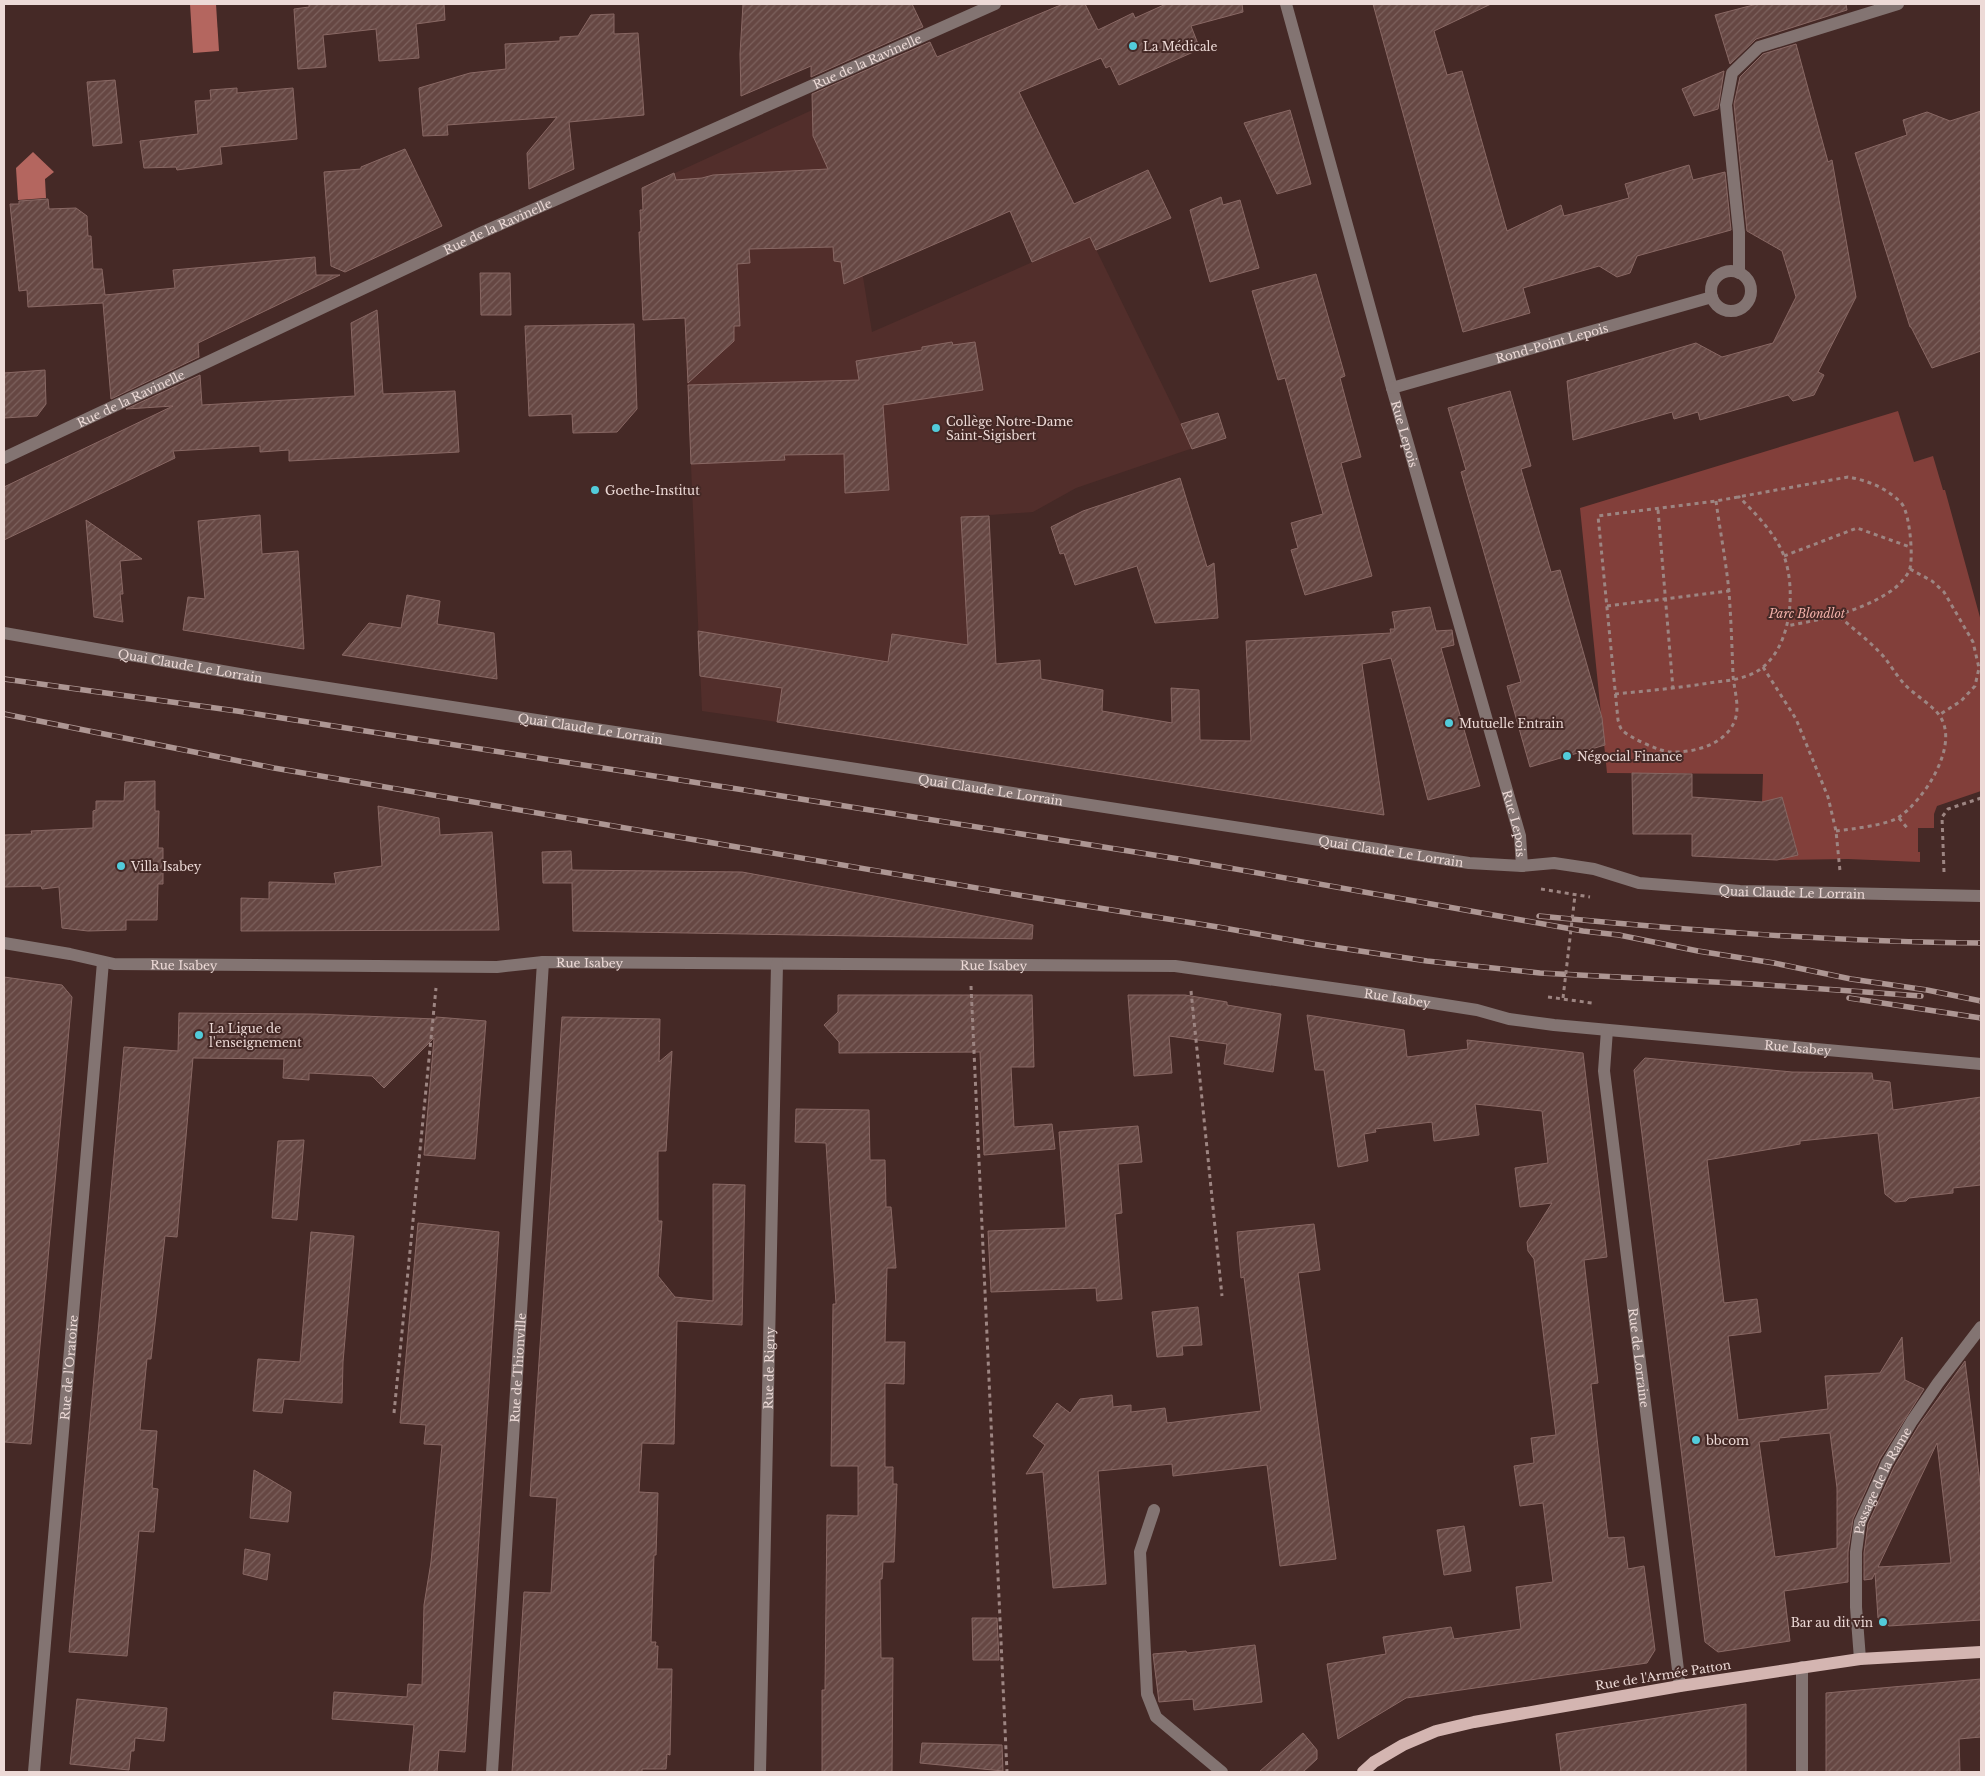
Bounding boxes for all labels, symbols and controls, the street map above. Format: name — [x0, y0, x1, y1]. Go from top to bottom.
street label: Rue de la Ravinelle — [810, 30, 924, 92]
place label: La Médicale — [1143, 39, 1218, 54]
marker: La Médicale — [1127, 40, 1139, 52]
street label: Rue de la Ravinelle — [441, 195, 554, 257]
street label: Rond-Point Lepois — [1494, 319, 1610, 366]
street label: Rue de la Ravinelle — [74, 366, 187, 430]
street label: Rue Lepois — [1388, 399, 1422, 469]
place label: Collège Notre-Dame Saint-Sigisbert — [946, 414, 1073, 443]
marker: Collège Notre-Dame Saint-Sigisbert — [930, 422, 942, 434]
place label: Goethe-Institut — [605, 483, 700, 498]
marker: Goethe-Institut — [589, 484, 601, 496]
park label: Parc Blondlot — [1768, 606, 1846, 621]
street label: Quai Claude Le Lorrain — [117, 645, 264, 685]
street label: Quai Claude Le Lorrain — [517, 710, 664, 747]
place label: Mutuelle Entrain — [1459, 716, 1564, 731]
marker: Mutuelle Entrain — [1443, 717, 1455, 729]
place label: Négocial Finance — [1577, 749, 1683, 764]
marker: Négocial Finance — [1561, 750, 1573, 762]
street label: Quai Claude Le Lorrain — [917, 771, 1064, 808]
street label: Rue Lepois — [1500, 788, 1529, 858]
street label: Quai Claude Le Lorrain — [1317, 832, 1464, 870]
place label: Villa Isabey — [130, 859, 202, 874]
marker: Villa Isabey — [115, 860, 127, 872]
street label: Quai Claude Le Lorrain — [1718, 882, 1865, 901]
street label: Rue Isabey — [556, 955, 624, 970]
street label: Rue Isabey — [150, 957, 218, 972]
street label: Rue Isabey — [960, 957, 1028, 973]
street label: Rue Isabey — [1363, 985, 1432, 1010]
place label: La Ligue de l'enseignement — [209, 1021, 302, 1050]
marker: La Ligue de l'enseignement — [193, 1029, 205, 1041]
street label: Rue Isabey — [1764, 1037, 1832, 1058]
street label: Rue de Lorraine — [1626, 1307, 1653, 1409]
street label: Rue de Thionville — [507, 1312, 528, 1423]
street label: Rue de l'Oratoire — [57, 1314, 80, 1421]
street label: Rue de Rigny — [760, 1326, 777, 1410]
street label: Passage de la Rame — [1851, 1424, 1914, 1535]
place label: bbcom — [1705, 1433, 1749, 1448]
marker: bbcom — [1690, 1434, 1702, 1446]
place label: Bar au dit vin — [1791, 1615, 1873, 1630]
marker: Bar au dit vin — [1877, 1616, 1889, 1628]
street label: Rue de l'Armée Patton — [1594, 1657, 1732, 1693]

